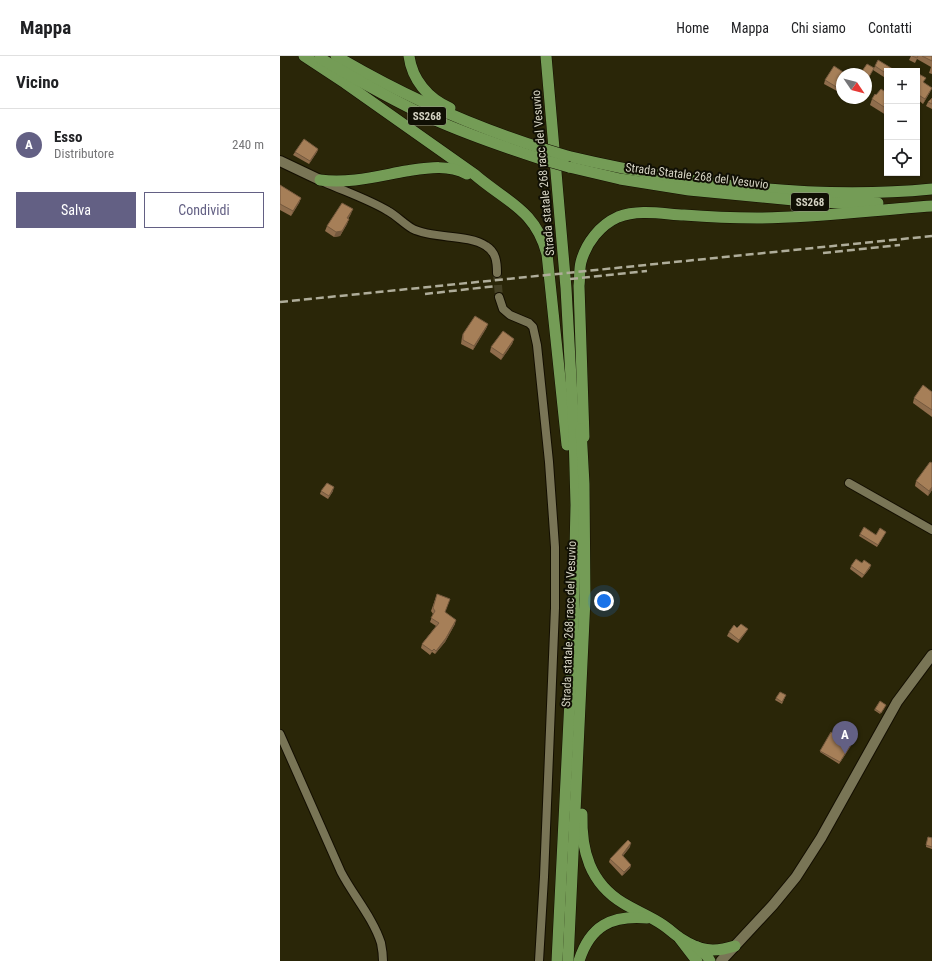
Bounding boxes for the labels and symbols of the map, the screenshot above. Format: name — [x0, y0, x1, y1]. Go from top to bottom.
north arrow — [836, 68, 872, 104]
street label: Strada statale 268 racc del Vesuvio — [529, 89, 557, 257]
road number: SS268 — [408, 107, 446, 125]
street label: Strada Statale 268 del Vesuvio — [625, 160, 769, 192]
road number: SS268 — [791, 193, 829, 211]
street label: Strada statale 268 racc del Vesuvio — [559, 541, 579, 707]
your location — [594, 591, 614, 611]
pin: A — [832, 721, 858, 754]

